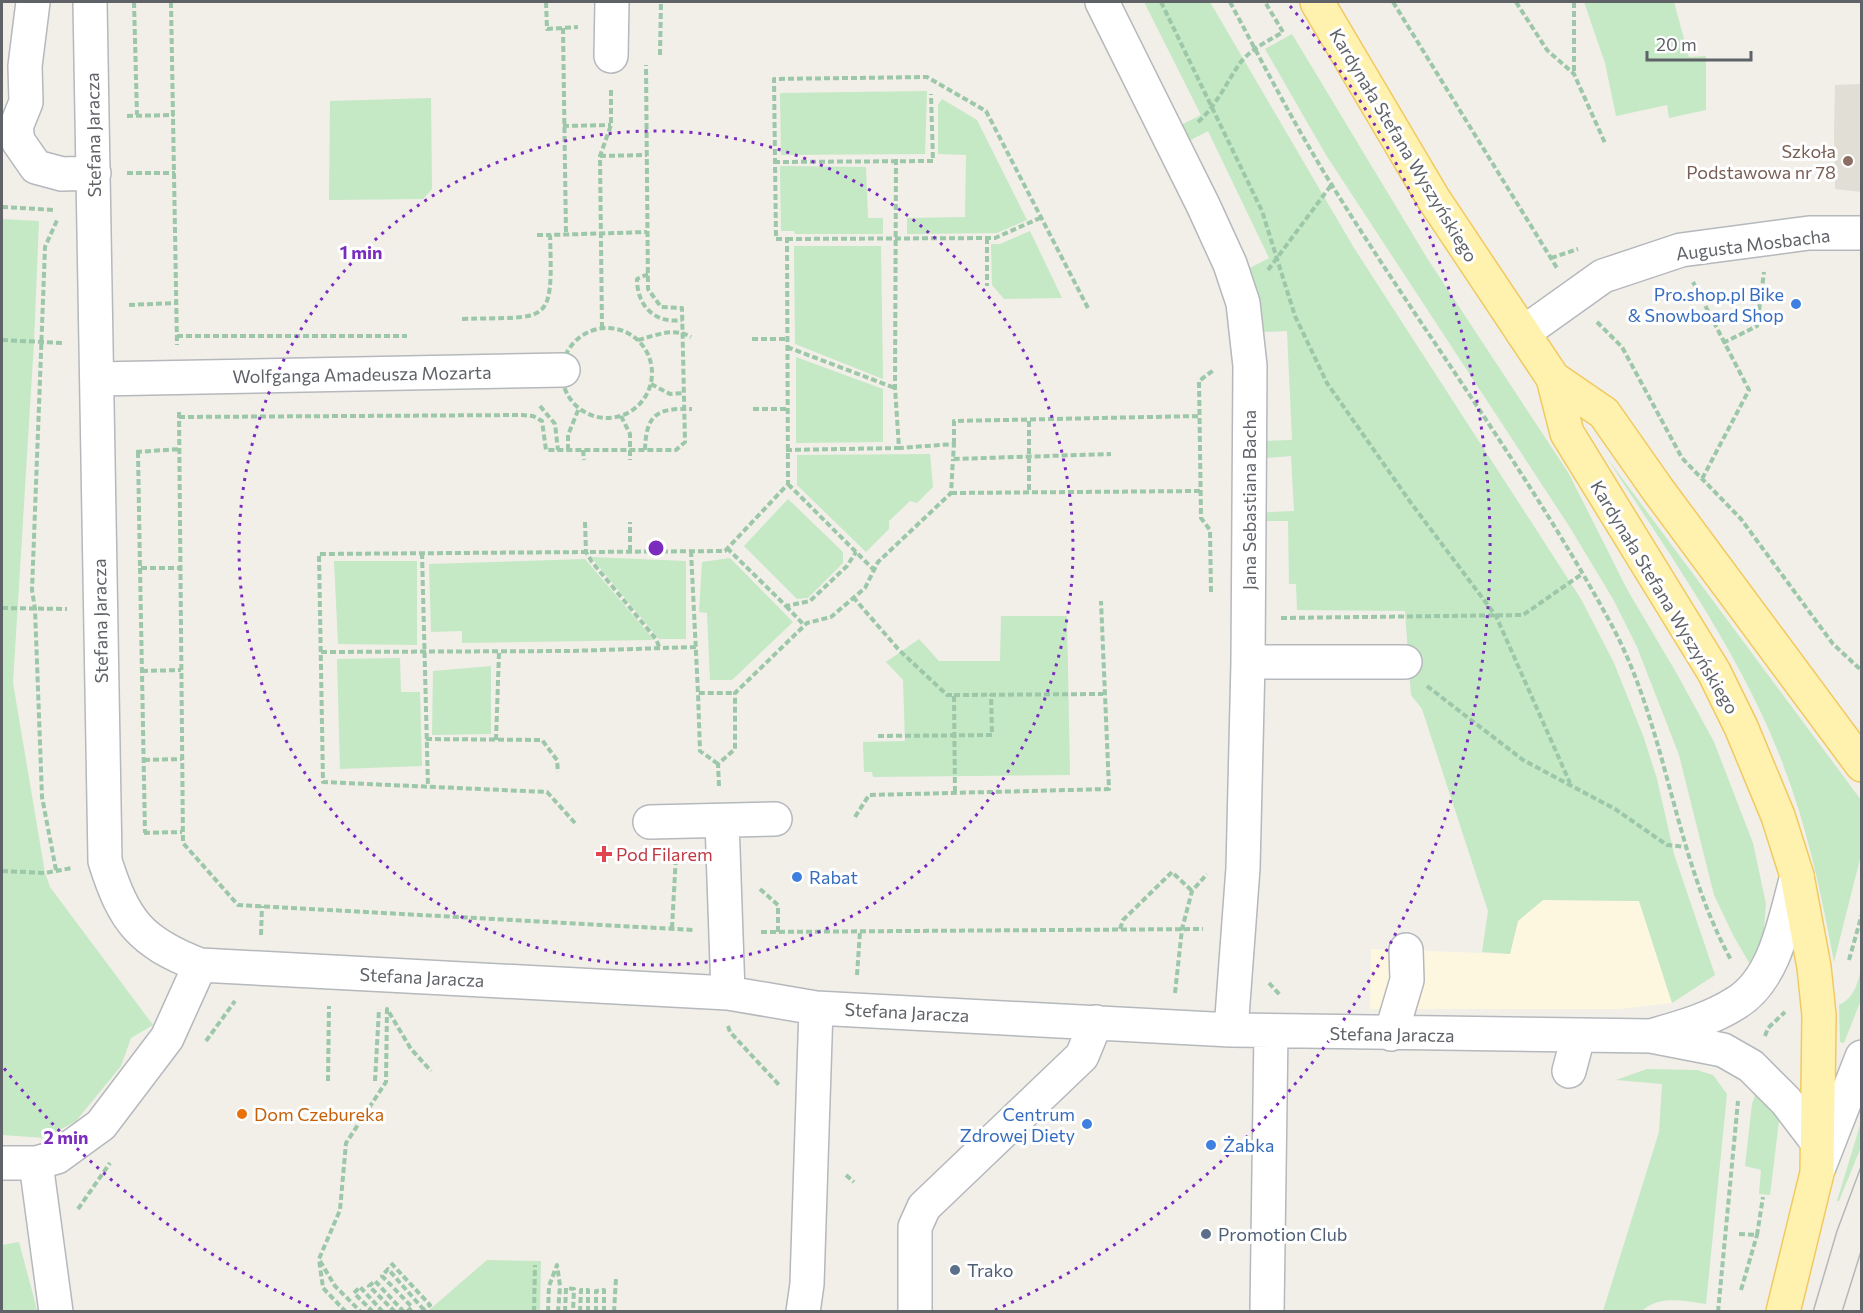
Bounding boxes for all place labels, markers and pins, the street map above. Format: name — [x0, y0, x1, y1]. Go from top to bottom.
place label: Szkoła Podstawowa nr 78 — [1686, 140, 1836, 183]
marker: Szkoła Podstawowa nr 78 — [1841, 154, 1855, 168]
place label: Pro.shop.pl Bike & Snowboard Shop — [1628, 283, 1784, 326]
marker: Pro.shop.pl Bike & Snowboard Shop — [1789, 297, 1803, 311]
centre of rings — [646, 538, 666, 558]
place label: Pod Filarem — [616, 843, 713, 865]
marker: Pod Filarem — [597, 847, 611, 861]
place label: Rabat — [809, 866, 858, 888]
marker: Rabat — [790, 870, 804, 884]
place label: Dom Czebureka — [254, 1103, 384, 1125]
place label: Centrum Zdrowej Diety — [960, 1103, 1075, 1146]
marker: Dom Czebureka — [235, 1107, 249, 1121]
marker: Centrum Zdrowej Diety — [1080, 1117, 1094, 1131]
place label: Żabka — [1223, 1134, 1274, 1156]
marker: Żabka — [1204, 1138, 1218, 1152]
place label: Promotion Club — [1218, 1223, 1347, 1245]
marker: Promotion Club — [1199, 1227, 1213, 1241]
place label: Trako — [967, 1259, 1014, 1281]
marker: Trako — [948, 1263, 962, 1277]

